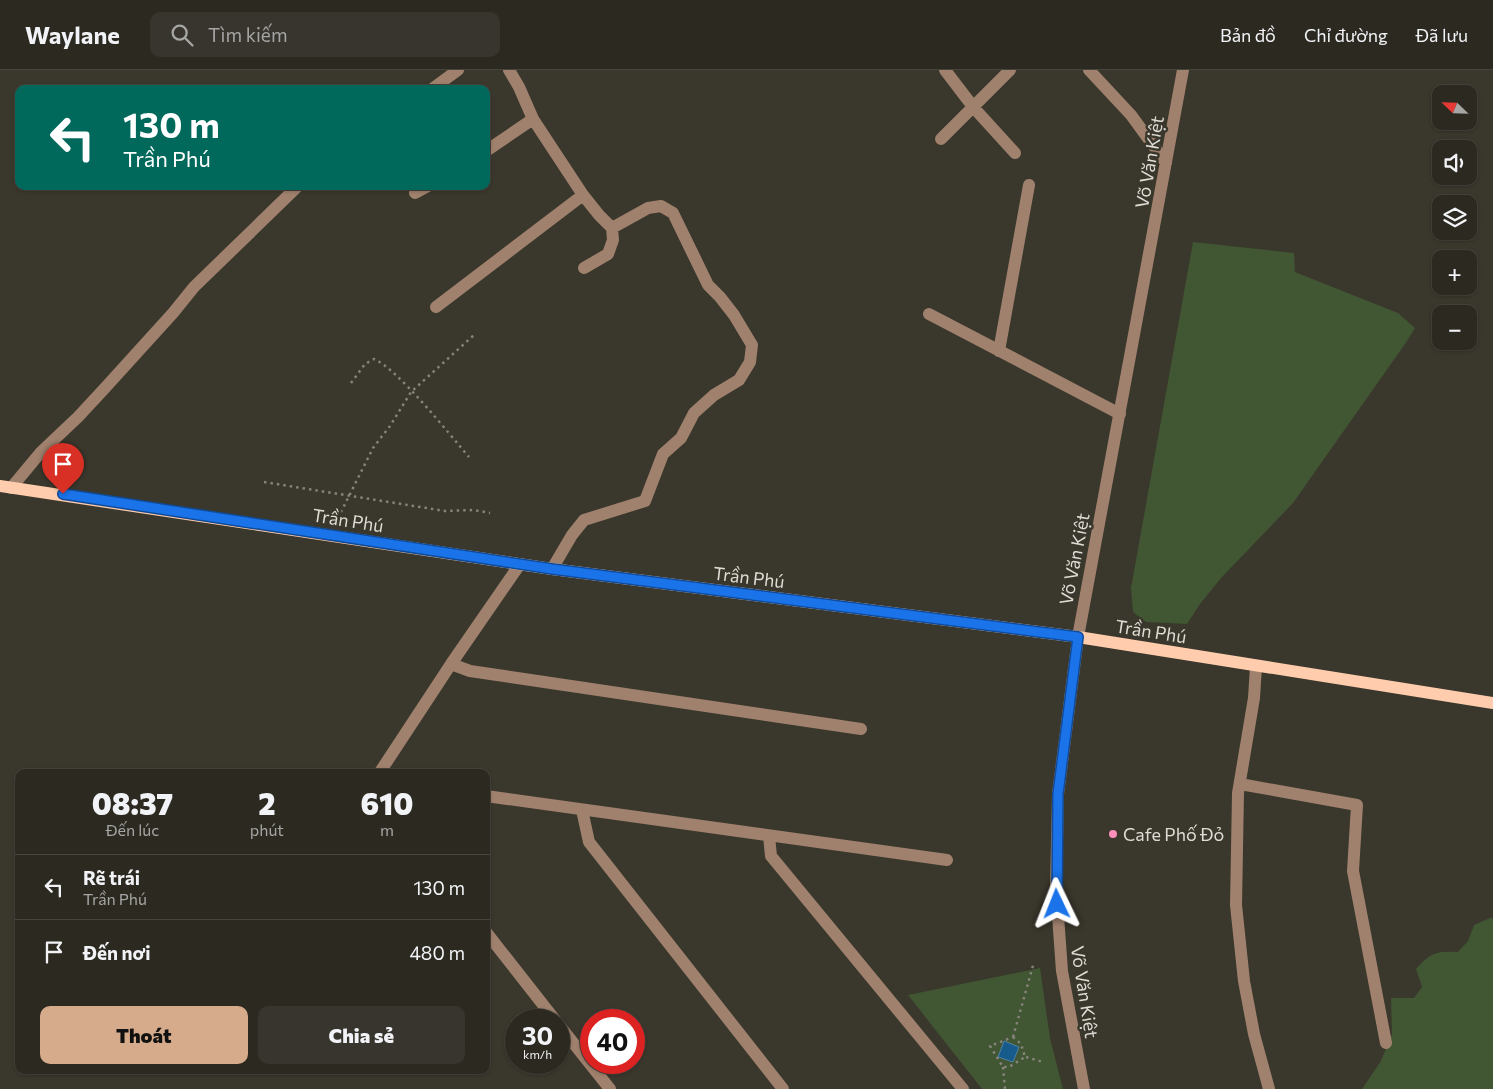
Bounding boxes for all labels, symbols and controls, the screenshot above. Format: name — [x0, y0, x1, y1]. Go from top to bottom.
search box — [150, 12, 500, 57]
text: Waylane — [25, 20, 120, 49]
icon: search — [168, 21, 196, 49]
text: Tìm kiếm — [208, 23, 287, 46]
text: Bản đồ — [1220, 24, 1276, 46]
text: Chỉ đường — [1304, 24, 1388, 46]
text: Đã lưu — [1416, 24, 1468, 46]
north arrow — [1432, 85, 1478, 130]
map controls — [1432, 85, 1477, 350]
text: 130 m — [123, 102, 220, 145]
icon: left — [40, 105, 105, 170]
street label: Võ Văn Kiệt — [1130, 114, 1168, 210]
button: sound — [1432, 140, 1477, 185]
text: Trần Phú — [123, 145, 211, 172]
button: layers — [1432, 195, 1477, 240]
button: + — [1432, 250, 1477, 295]
button: − — [1432, 305, 1477, 350]
pin — [42, 443, 84, 494]
icon: arrive — [49, 450, 77, 478]
street label: Trần Phú — [311, 504, 385, 536]
street label: Võ Văn Kiệt — [1054, 511, 1094, 607]
street label: Trần Phú — [712, 562, 786, 592]
street label: Trần Phú — [1114, 615, 1188, 647]
text: 08:37 — [92, 784, 173, 821]
text: 2 — [258, 784, 275, 821]
text: 610 — [361, 784, 413, 821]
text: Đến lúc — [106, 820, 159, 839]
text: phút — [250, 820, 284, 839]
text: m — [380, 820, 394, 839]
place label: Cafe Phố Đỏ — [1123, 823, 1224, 845]
marker: Cafe Phố Đỏ — [1107, 828, 1119, 840]
text: Rẽ trái — [83, 866, 140, 889]
icon: left — [40, 873, 68, 901]
text: 130 m — [413, 876, 465, 899]
position arrow — [1030, 877, 1082, 929]
text: Trần Phú — [83, 889, 147, 908]
icon: arrive — [40, 938, 68, 966]
text: Đến nơi — [83, 941, 151, 964]
text: 480 m — [409, 941, 465, 964]
street label: Võ Văn Kiệt — [1067, 944, 1103, 1040]
button: Thoát — [40, 1006, 248, 1064]
button: Chia sẻ — [258, 1006, 465, 1064]
speed limit sign: 40 — [580, 1009, 645, 1074]
text: 30 — [522, 1020, 553, 1050]
text: km/h — [523, 1047, 552, 1061]

